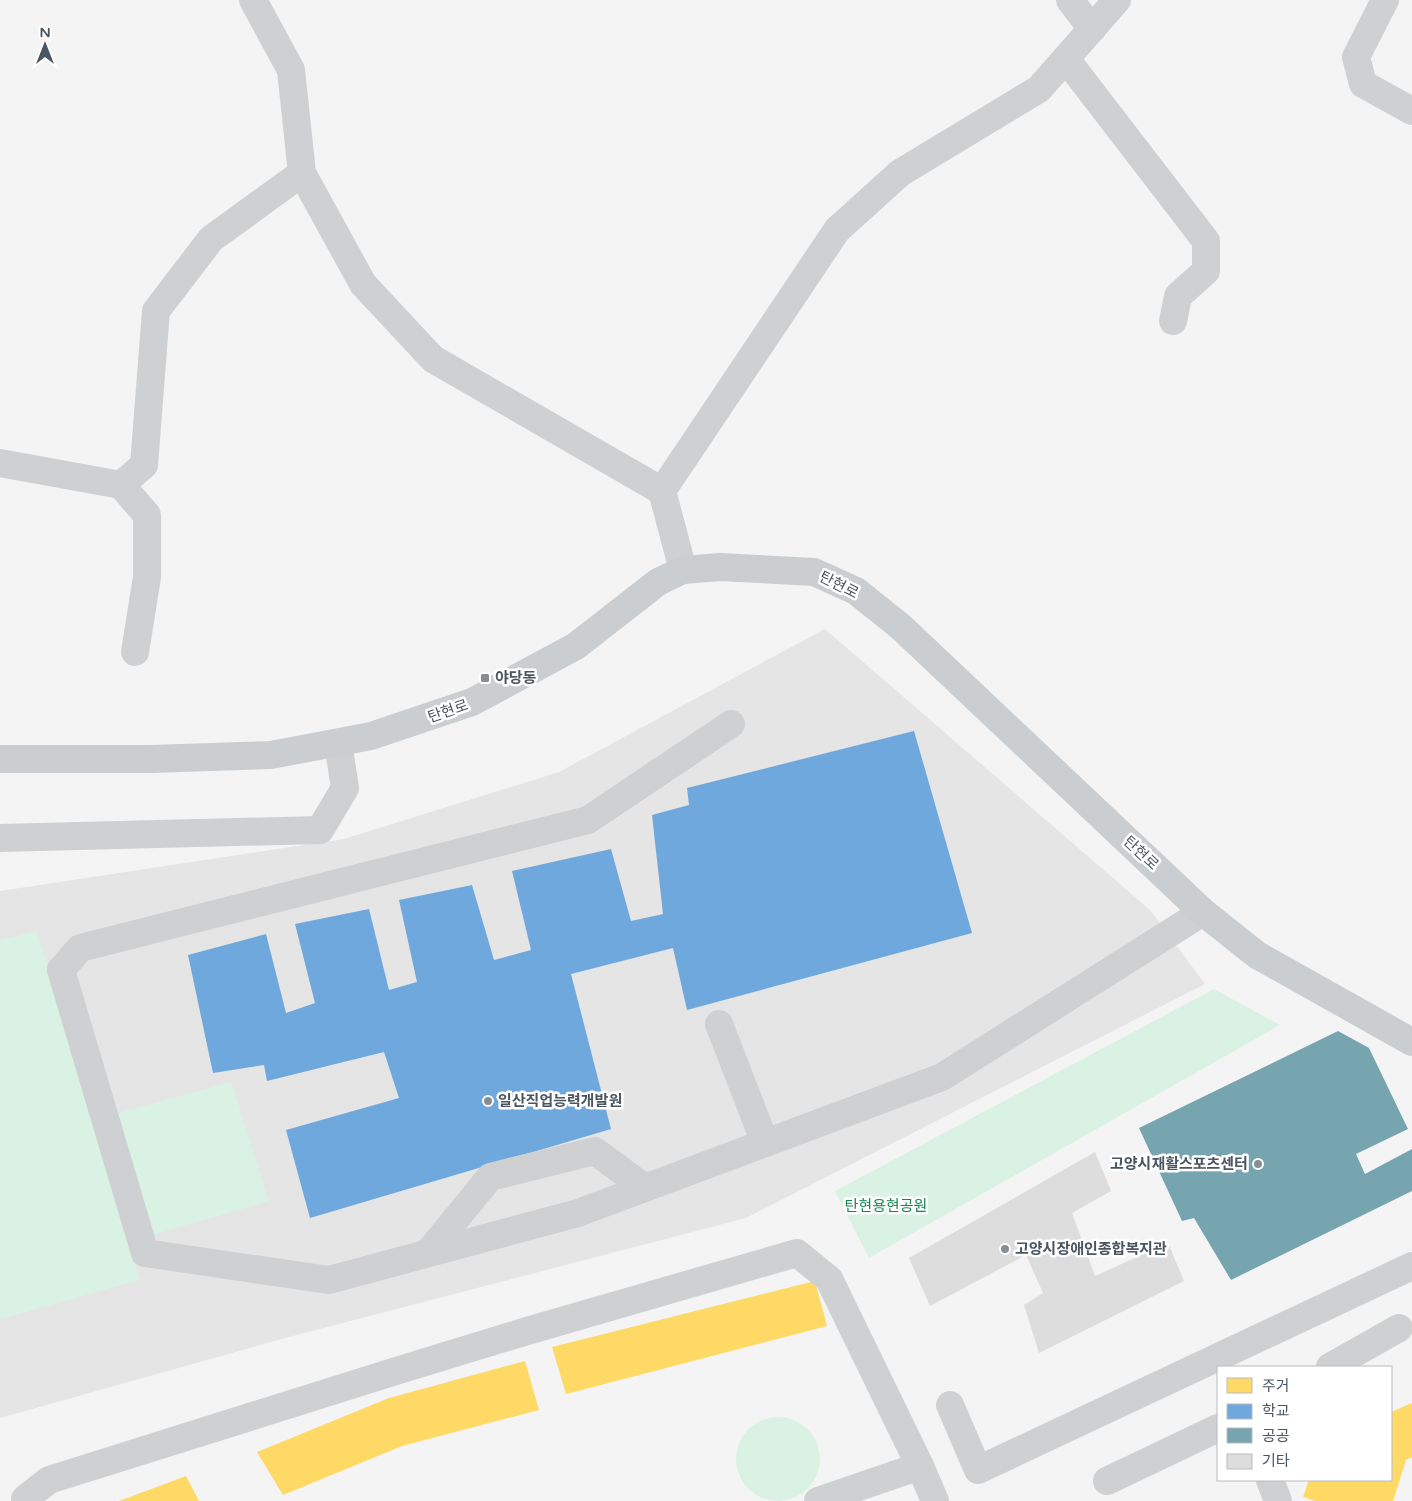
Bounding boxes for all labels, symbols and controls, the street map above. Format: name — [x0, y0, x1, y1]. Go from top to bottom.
north arrow — [20, 20, 70, 70]
text: N — [39, 24, 51, 41]
street label: 탄현로 — [816, 568, 862, 602]
place label: 야당동 — [495, 669, 537, 687]
marker: 야당동 — [479, 672, 491, 684]
street label: 탄현로 — [425, 696, 471, 726]
street label: 탄현로 — [1120, 832, 1162, 874]
place label: 일산직업능력개발원 — [498, 1092, 622, 1110]
marker: 일산직업능력개발원 — [482, 1095, 494, 1107]
place label: 고양시재활스포츠센터 — [1110, 1155, 1248, 1173]
marker: 고양시재활스포츠센터 — [1252, 1158, 1264, 1170]
park label: 탄현용현공원 — [845, 1197, 927, 1215]
place label: 고양시장애인종합복지관 — [1015, 1240, 1167, 1258]
marker: 고양시장애인종합복지관 — [999, 1243, 1011, 1255]
legend — [1217, 1366, 1392, 1481]
text: 주거 — [1262, 1377, 1290, 1395]
text: 학교 — [1262, 1402, 1290, 1420]
text: 공공 — [1262, 1427, 1290, 1445]
text: 기타 — [1262, 1452, 1290, 1470]

